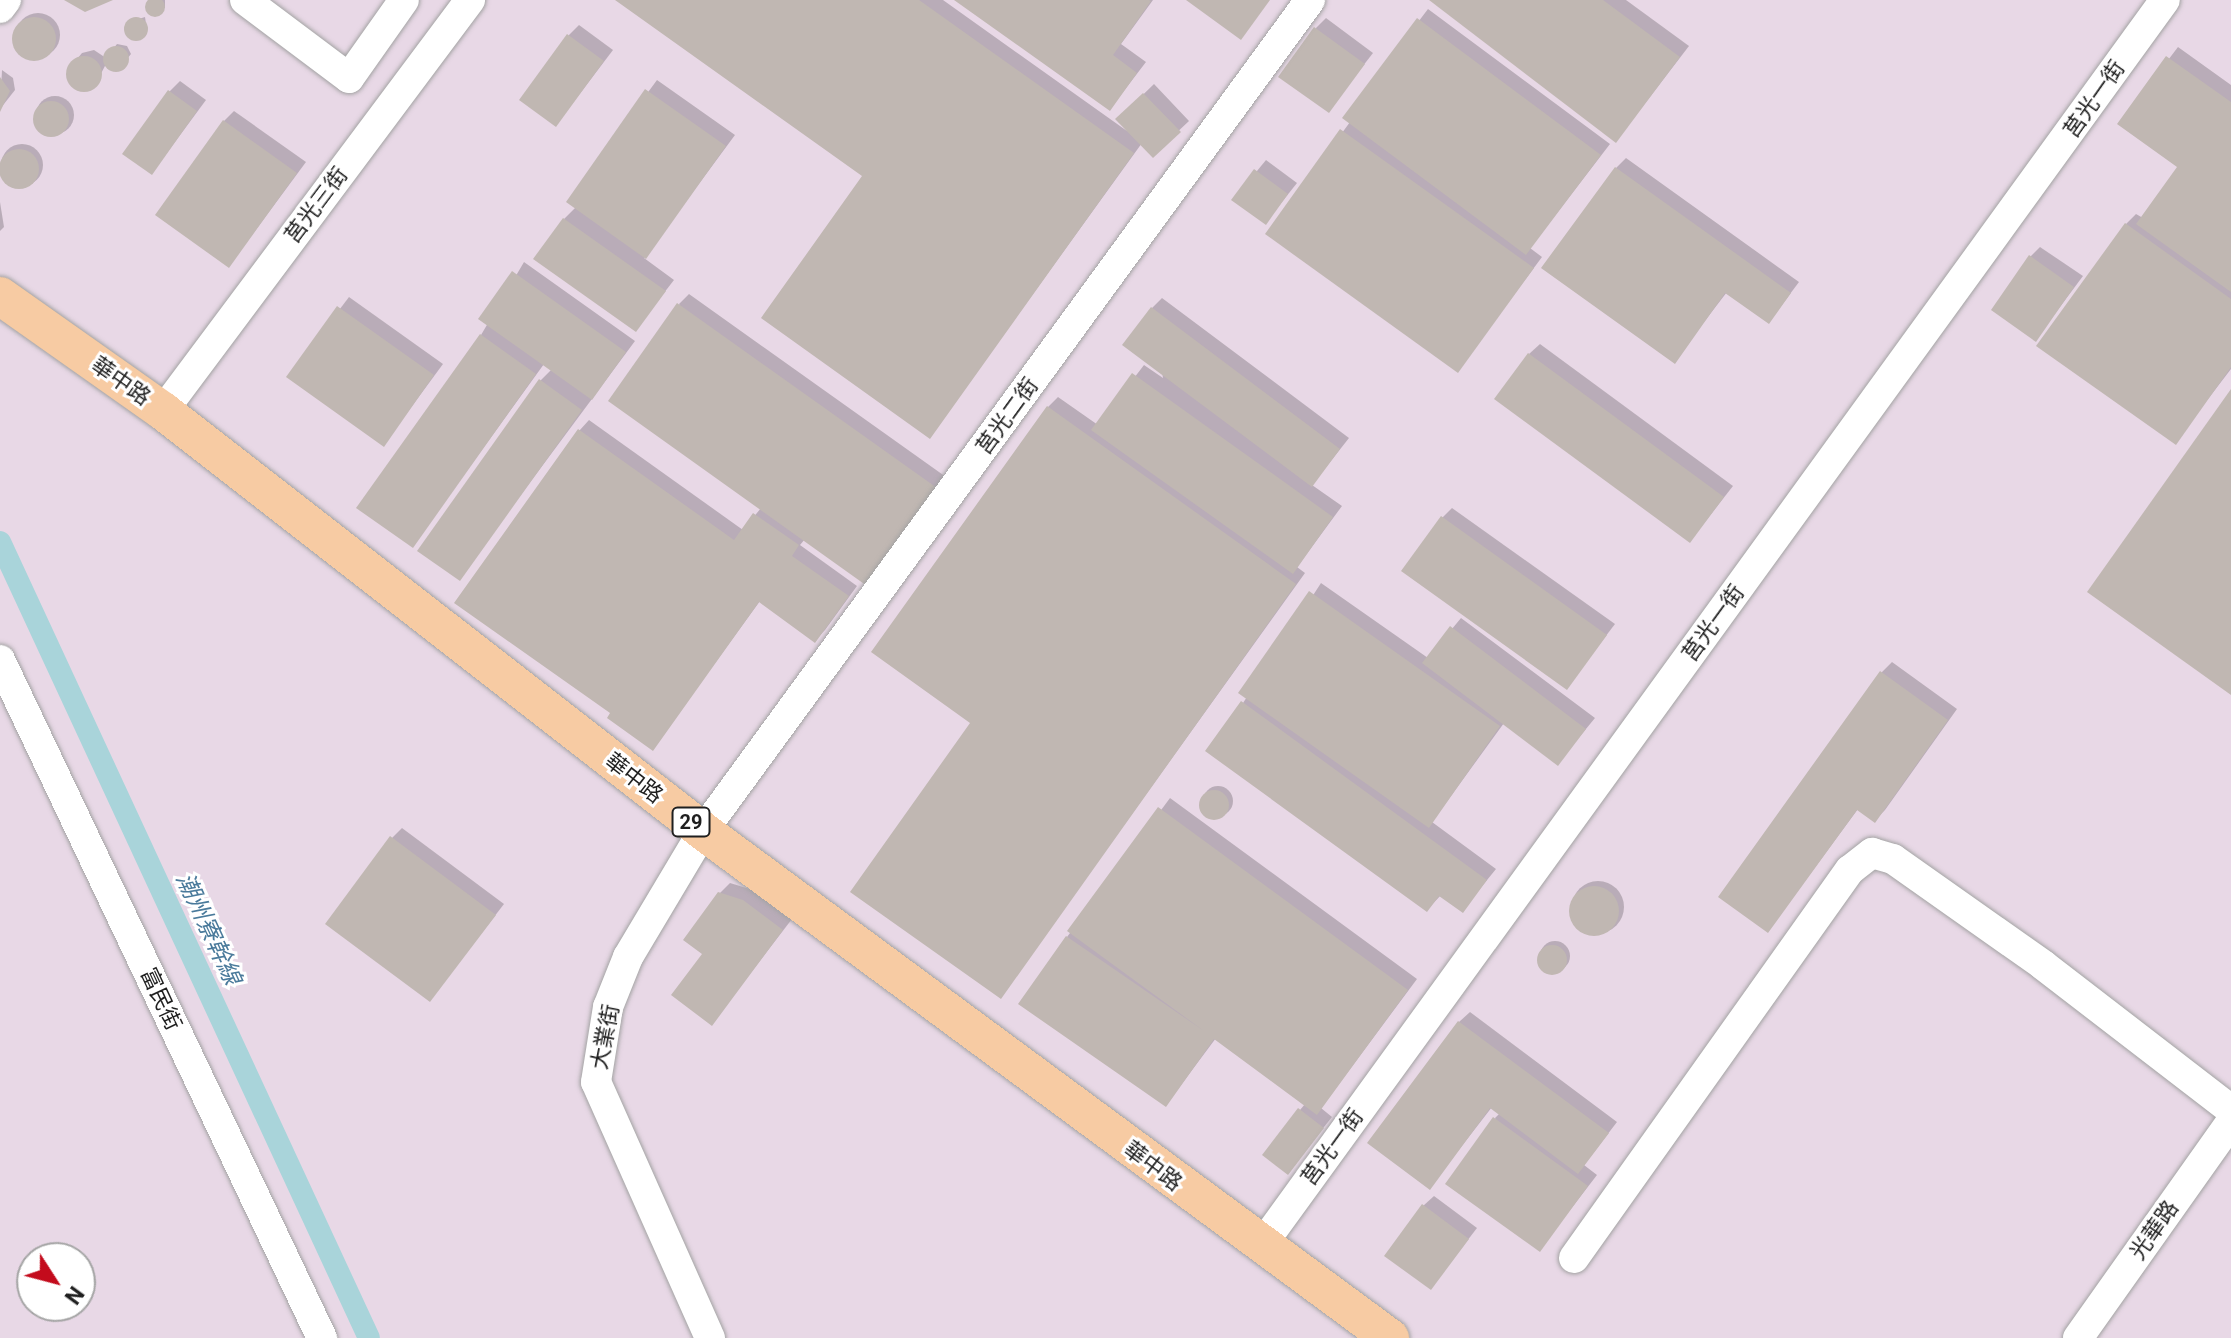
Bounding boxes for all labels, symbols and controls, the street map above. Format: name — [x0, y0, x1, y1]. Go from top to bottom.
street label: 莒光一街 — [2058, 55, 2130, 143]
street label: 莒光三街 — [279, 162, 353, 248]
street label: 華中路 — [86, 351, 156, 411]
street label: 莒光二街 — [970, 373, 1044, 459]
street label: 莒光一街 — [1676, 580, 1750, 666]
street label: 華中路 — [600, 747, 668, 809]
road number: 29 — [671, 806, 711, 838]
water label: 潮州寮幹線 — [170, 869, 246, 989]
street label: 富民街 — [135, 964, 187, 1034]
street label: 大業街 — [586, 1002, 624, 1072]
street label: 莒光一街 — [1295, 1104, 1369, 1190]
street label: 華中路 — [1119, 1136, 1187, 1196]
street label: 光華路 — [2124, 1195, 2184, 1265]
north arrow — [16, 1242, 96, 1322]
text: N — [60, 1282, 89, 1309]

